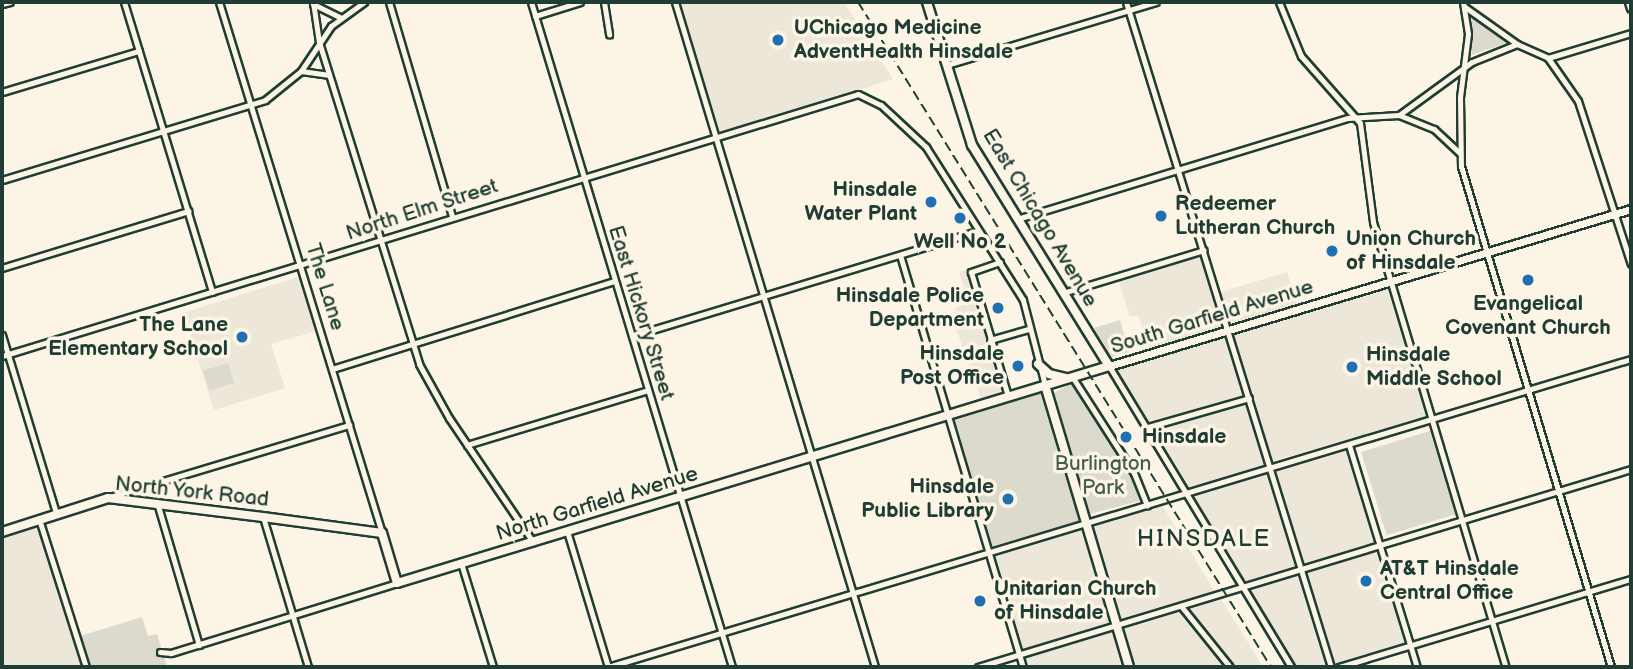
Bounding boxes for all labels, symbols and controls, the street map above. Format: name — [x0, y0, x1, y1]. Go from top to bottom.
place label: UChicago Medicine AdventHealth Hinsdale — [794, 15, 1013, 65]
marker: UChicago Medicine AdventHealth Hinsdale — [768, 30, 788, 50]
street label: East Chicago Avenue — [977, 125, 1103, 311]
street label: North Elm Street — [343, 174, 501, 246]
place label: Hinsdale Water Plant — [805, 177, 917, 227]
place label: Redeemer Lutheran Church — [1175, 191, 1335, 241]
marker: Hinsdale Water Plant — [923, 194, 939, 210]
marker: Redeemer Lutheran Church — [1153, 208, 1169, 224]
marker: Well No 2 — [952, 210, 968, 226]
street label: East Hickory Street — [602, 222, 680, 404]
place label: Union Church of Hinsdale — [1346, 226, 1476, 276]
place label: Well No 2 — [914, 229, 1006, 255]
street label: The Lane — [300, 241, 350, 333]
marker: Union Church of Hinsdale — [1324, 243, 1340, 259]
marker: Evangelical Covenant Church — [1520, 272, 1536, 288]
street label: South Garfield Avenue — [1108, 274, 1316, 360]
place label: Hinsdale Police Department — [836, 283, 984, 333]
place label: Evangelical Covenant Church — [1445, 291, 1611, 341]
marker: Hinsdale Police Department — [990, 300, 1006, 316]
place label: The Lane Elementary School — [48, 312, 228, 362]
marker: The Lane Elementary School — [234, 329, 250, 345]
place label: Hinsdale Post Office — [900, 341, 1004, 391]
place label: Hinsdale Middle School — [1366, 342, 1502, 392]
marker: Hinsdale Post Office — [1010, 358, 1026, 374]
marker: Hinsdale Middle School — [1344, 359, 1360, 375]
place label: Hinsdale — [1142, 424, 1226, 450]
marker: Hinsdale — [1116, 427, 1136, 447]
park label: Burlington Park — [1055, 451, 1151, 501]
street label: North Garfield Avenue — [493, 461, 701, 547]
street label: North York Road — [113, 471, 271, 513]
place label: Hinsdale Public Library — [861, 474, 994, 524]
marker: Hinsdale Public Library — [1000, 491, 1016, 507]
district label: HINSDALE — [1138, 525, 1270, 553]
place label: AT&T Hinsdale Central Office — [1380, 556, 1519, 606]
marker: AT&T Hinsdale Central Office — [1358, 573, 1374, 589]
place label: Unitarian Church of Hinsdale — [994, 576, 1156, 626]
marker: Unitarian Church of Hinsdale — [972, 593, 988, 609]

